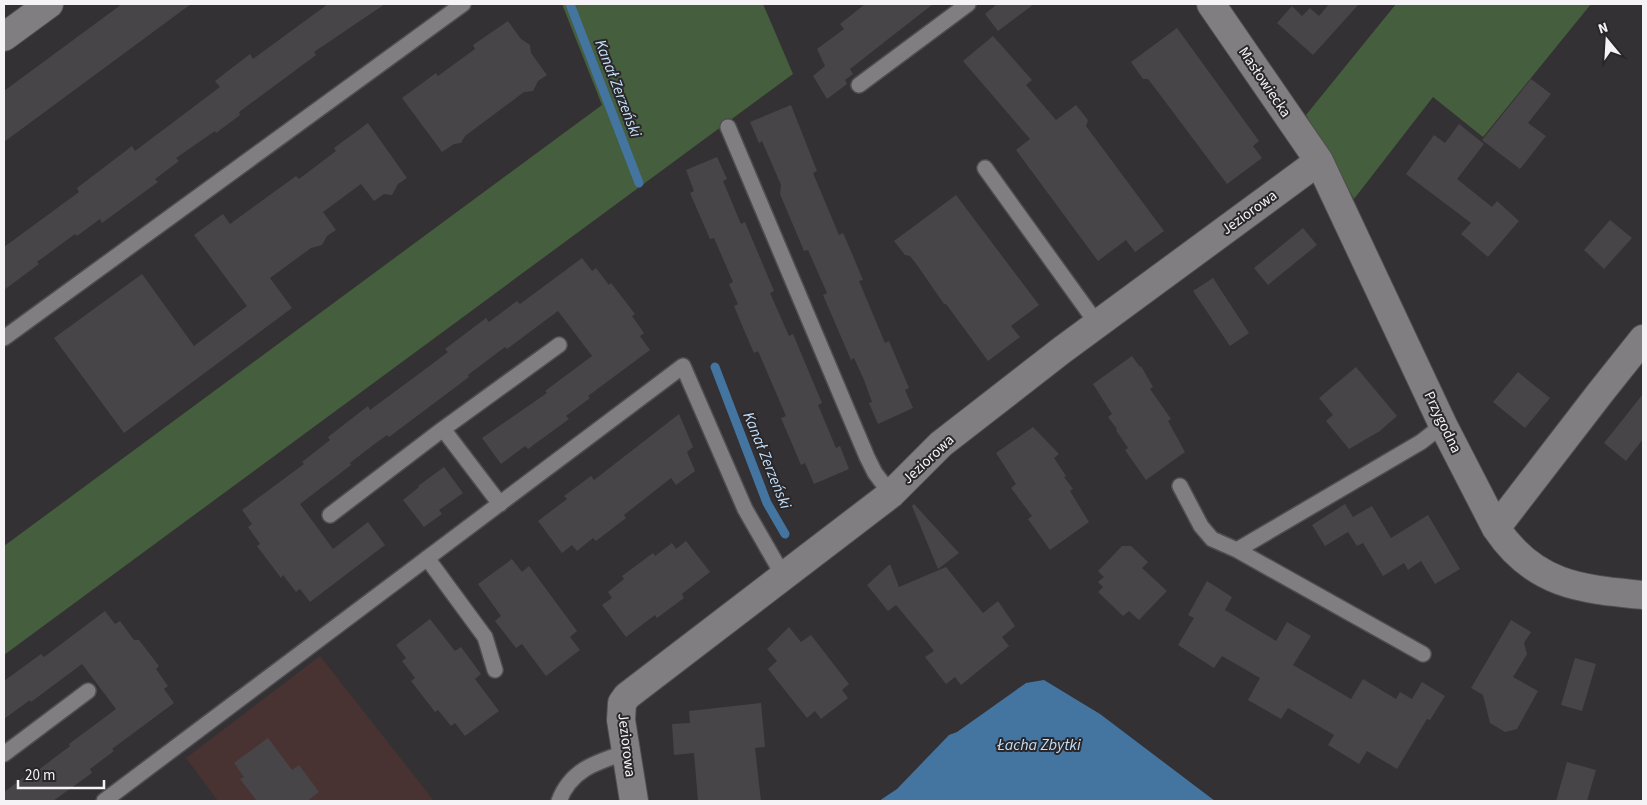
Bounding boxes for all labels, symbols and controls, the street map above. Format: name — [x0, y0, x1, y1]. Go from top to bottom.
north arrow — [1582, 15, 1632, 65]
text: N — [1596, 18, 1611, 40]
water label: Kanał Zerzeński — [589, 36, 647, 141]
street label: Masłowiecka — [1233, 43, 1296, 122]
street label: Jeziorowa — [1217, 185, 1281, 240]
street label: Przygodna — [1419, 388, 1467, 457]
water label: Kanał Zerzeński — [738, 408, 797, 513]
street label: Jeziorowa — [898, 430, 959, 489]
street label: Jeziorowa — [612, 712, 641, 778]
water label: Łacha Zbytki — [996, 734, 1081, 756]
scale bar — [18, 758, 104, 790]
text: 20 m — [25, 765, 55, 786]

